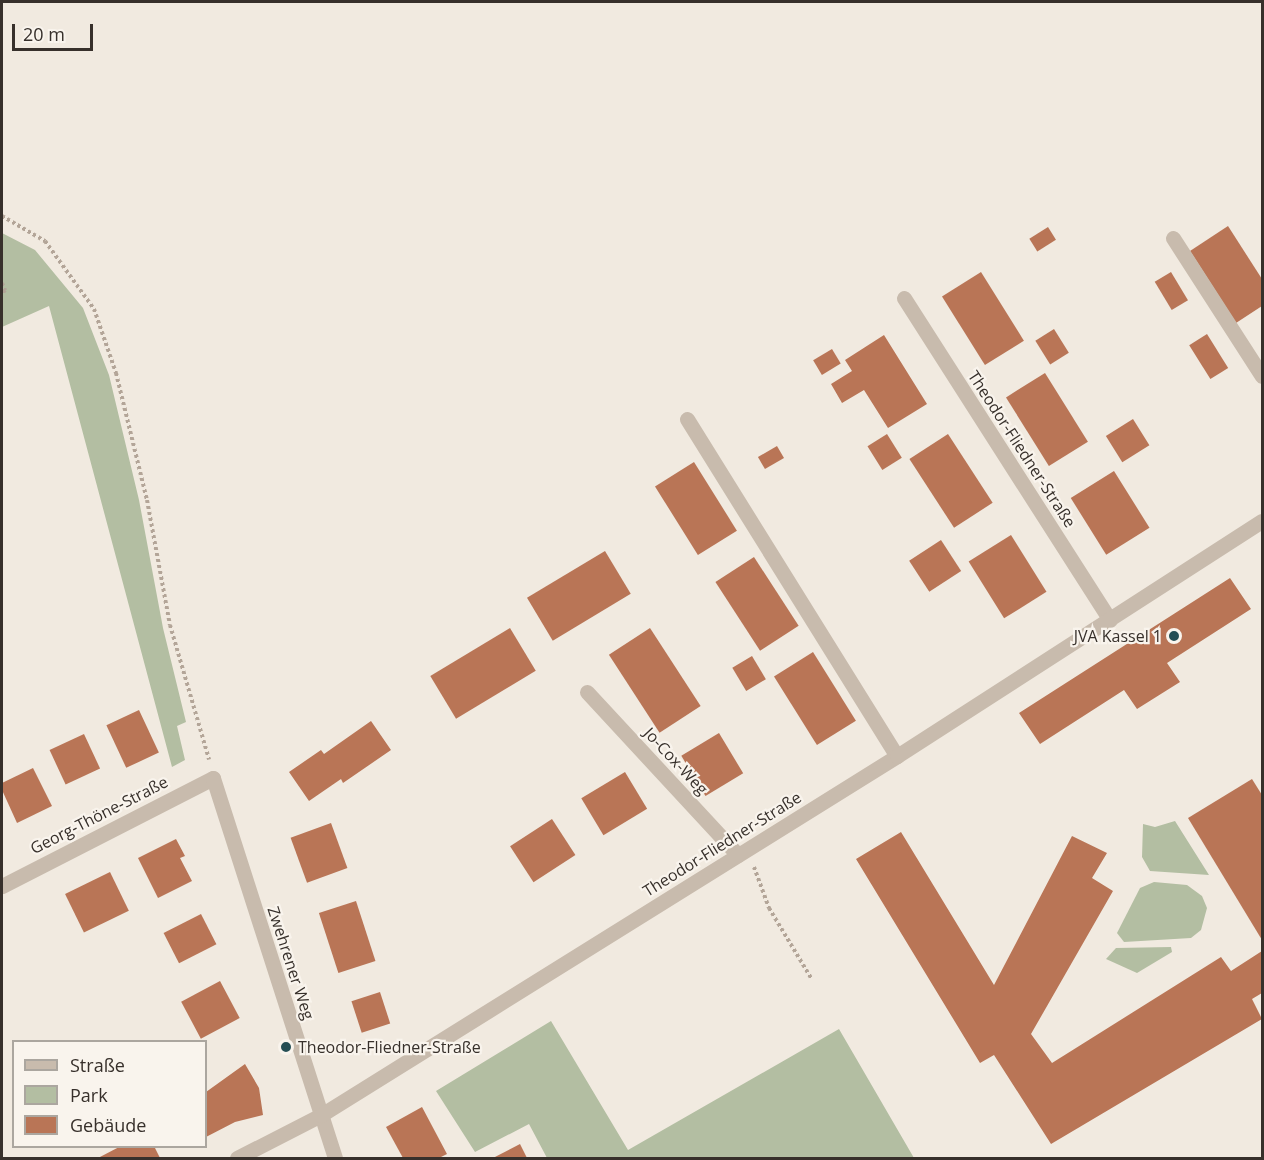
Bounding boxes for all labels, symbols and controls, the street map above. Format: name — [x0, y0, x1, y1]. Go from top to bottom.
scale bar — [15, 12, 96, 50]
text: 20 m — [23, 22, 65, 46]
street label: Theodor-Fliedner-Straße — [964, 367, 1080, 531]
place label: JVA Kassel 1 — [1074, 626, 1162, 646]
marker: JVA Kassel 1 — [1167, 629, 1181, 643]
street label: Jo-Cox-Weg — [640, 723, 712, 799]
street label: Georg-Thöne-Straße — [27, 772, 171, 858]
street label: Theodor-Fliedner-Straße — [639, 787, 805, 901]
street label: Zwehrener Weg — [264, 904, 318, 1022]
place label: Theodor-Fliedner-Straße — [298, 1037, 481, 1057]
legend — [12, 1040, 207, 1148]
marker: Theodor-Fliedner-Straße — [279, 1040, 293, 1054]
text: Straße — [70, 1053, 125, 1077]
text: Park — [70, 1083, 108, 1107]
text: Gebäude — [70, 1113, 146, 1137]

